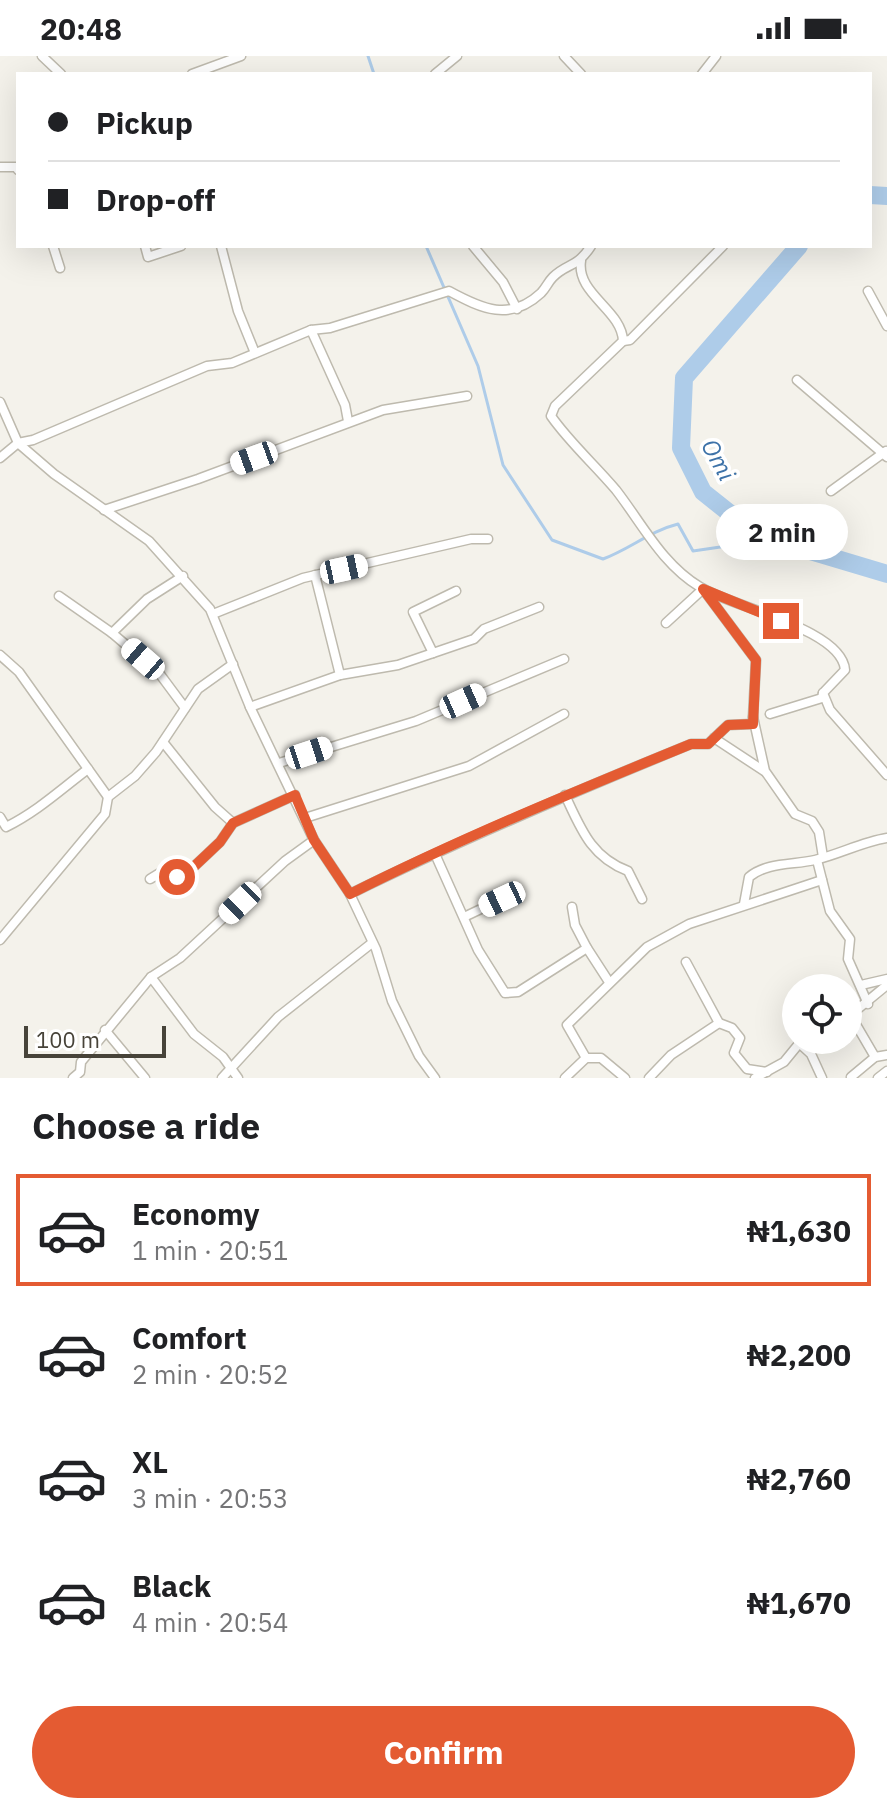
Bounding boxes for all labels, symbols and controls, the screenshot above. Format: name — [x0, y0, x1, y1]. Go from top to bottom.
text: 20:48 — [40, 9, 122, 48]
text: Pickup — [96, 103, 193, 142]
text: Drop-off — [96, 180, 215, 219]
water label: Omi — [694, 433, 744, 487]
car — [227, 439, 281, 477]
callout: 2 min — [715, 505, 847, 561]
text: 2 min — [748, 515, 816, 549]
car — [318, 552, 370, 586]
route end — [763, 603, 799, 639]
car — [117, 634, 169, 684]
car — [436, 680, 490, 722]
car — [282, 734, 336, 772]
route start — [159, 859, 195, 895]
car — [214, 878, 266, 928]
car — [475, 878, 529, 920]
map controls — [782, 974, 862, 1054]
button: locate — [782, 974, 862, 1054]
scale bar — [24, 1022, 166, 1058]
text: 100 m — [36, 1025, 100, 1054]
text: Choose a ride — [32, 1102, 260, 1149]
icon: car — [36, 1194, 108, 1266]
text: Economy — [132, 1194, 260, 1233]
text: ₦1,630 — [746, 1211, 851, 1250]
text: 1 min · 20:51 — [132, 1233, 288, 1267]
icon: car — [36, 1318, 108, 1390]
text: Comfort — [132, 1318, 247, 1357]
text: ₦2,200 — [746, 1335, 851, 1374]
text: 2 min · 20:52 — [132, 1357, 288, 1391]
icon: car — [36, 1442, 108, 1514]
text: XL — [132, 1442, 168, 1481]
text: ₦2,760 — [746, 1459, 851, 1498]
text: 3 min · 20:53 — [132, 1481, 288, 1515]
icon: car — [36, 1566, 108, 1638]
text: Black — [132, 1566, 211, 1605]
text: ₦1,670 — [746, 1583, 851, 1622]
text: 4 min · 20:54 — [132, 1605, 288, 1639]
button: Confirm — [32, 1706, 855, 1798]

